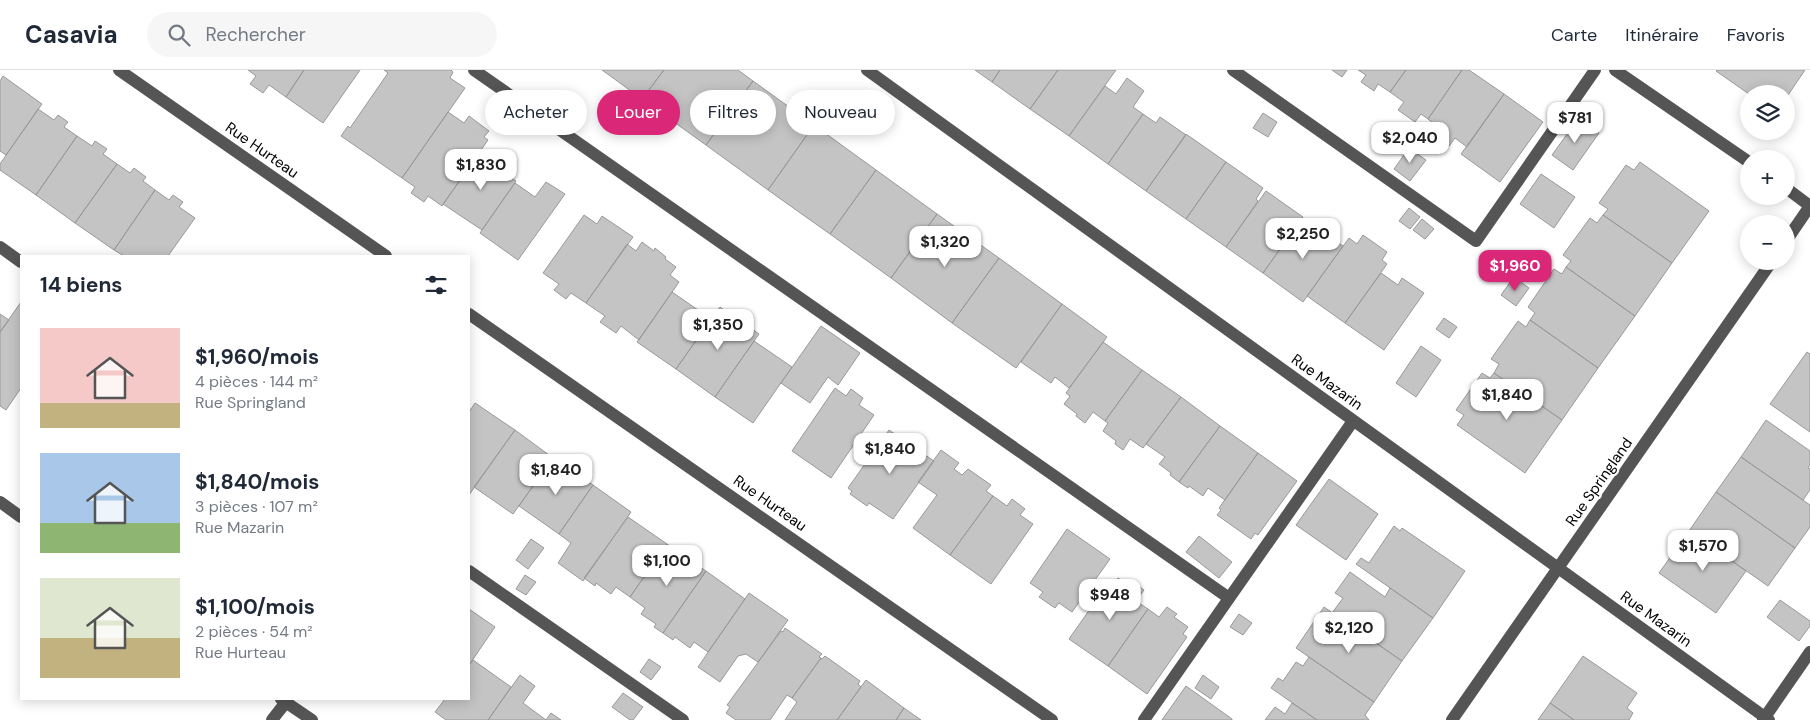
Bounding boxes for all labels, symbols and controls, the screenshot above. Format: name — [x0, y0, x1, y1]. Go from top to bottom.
search box — [147, 12, 497, 57]
text: Casavia — [25, 19, 117, 50]
icon: search — [165, 21, 193, 49]
text: Rechercher — [205, 22, 306, 47]
text: Carte — [1551, 23, 1597, 47]
text: Itinéraire — [1625, 23, 1699, 47]
text: Favoris — [1727, 23, 1785, 47]
map controls — [1740, 85, 1795, 270]
button: layers — [1740, 85, 1795, 140]
chip: Acheter — [485, 90, 587, 135]
chip: Louer — [597, 90, 680, 135]
chip: Filtres — [690, 90, 776, 135]
chip: Nouveau — [786, 90, 895, 135]
pin: $781 — [1545, 102, 1605, 144]
text: $781 — [1558, 107, 1592, 128]
street label: Rue Hurteau — [221, 117, 303, 183]
pin: $2,040 — [1369, 122, 1451, 164]
text: $2,040 — [1382, 127, 1438, 148]
pin: $1,830 — [440, 148, 522, 191]
button: + — [1740, 150, 1795, 205]
text: $1,830 — [456, 154, 506, 175]
button: − — [1740, 215, 1795, 270]
pin: $2,250 — [1262, 218, 1344, 260]
text: $2,250 — [1276, 223, 1330, 244]
pin: $1,320 — [904, 226, 986, 268]
text: $1,320 — [920, 231, 970, 252]
pin: $1,960 — [1474, 250, 1556, 292]
text: $1,960 — [1490, 255, 1541, 276]
text: 14 biens — [40, 271, 123, 299]
icon: filters — [422, 271, 450, 299]
pin: $1,350 — [677, 308, 759, 351]
text: $1,350 — [693, 314, 743, 335]
text: $1,960/mois — [195, 343, 319, 371]
icon: home — [80, 348, 140, 408]
street label: Rue Mazarin — [1287, 349, 1367, 415]
text: 4 pièces · 144 m² — [195, 371, 318, 392]
pin: $1,840 — [1466, 378, 1548, 421]
text: $1,840 — [1481, 384, 1533, 405]
text: Rue Springland — [195, 392, 306, 413]
pin: $1,840 — [849, 432, 931, 475]
street label: Rue Springland — [1561, 434, 1637, 530]
text: $1,840 — [864, 438, 916, 459]
pin: $1,840 — [515, 454, 597, 496]
text: $1,840 — [530, 459, 582, 480]
text: $1,840/mois — [195, 468, 319, 496]
street label: Rue Hurteau — [729, 470, 811, 536]
icon: home — [80, 473, 140, 533]
text: 3 pièces · 107 m² — [195, 496, 318, 517]
text: Rue Mazarin — [195, 517, 284, 538]
pin: $1,570 — [1662, 530, 1744, 572]
text: $1,570 — [1678, 535, 1728, 556]
pin: $1,100 — [626, 544, 708, 587]
text: $1,100 — [643, 550, 691, 571]
pin: $948 — [1080, 578, 1140, 621]
text: $948 — [1090, 584, 1130, 605]
street label: Rue Mazarin — [1616, 586, 1696, 652]
text: $1,100/mois — [195, 593, 315, 621]
icon: home — [80, 598, 140, 658]
pin: $2,120 — [1308, 612, 1390, 654]
text: $2,120 — [1324, 617, 1374, 638]
text: 2 pièces · 54 m² — [195, 621, 313, 642]
text: Rue Hurteau — [195, 642, 286, 663]

